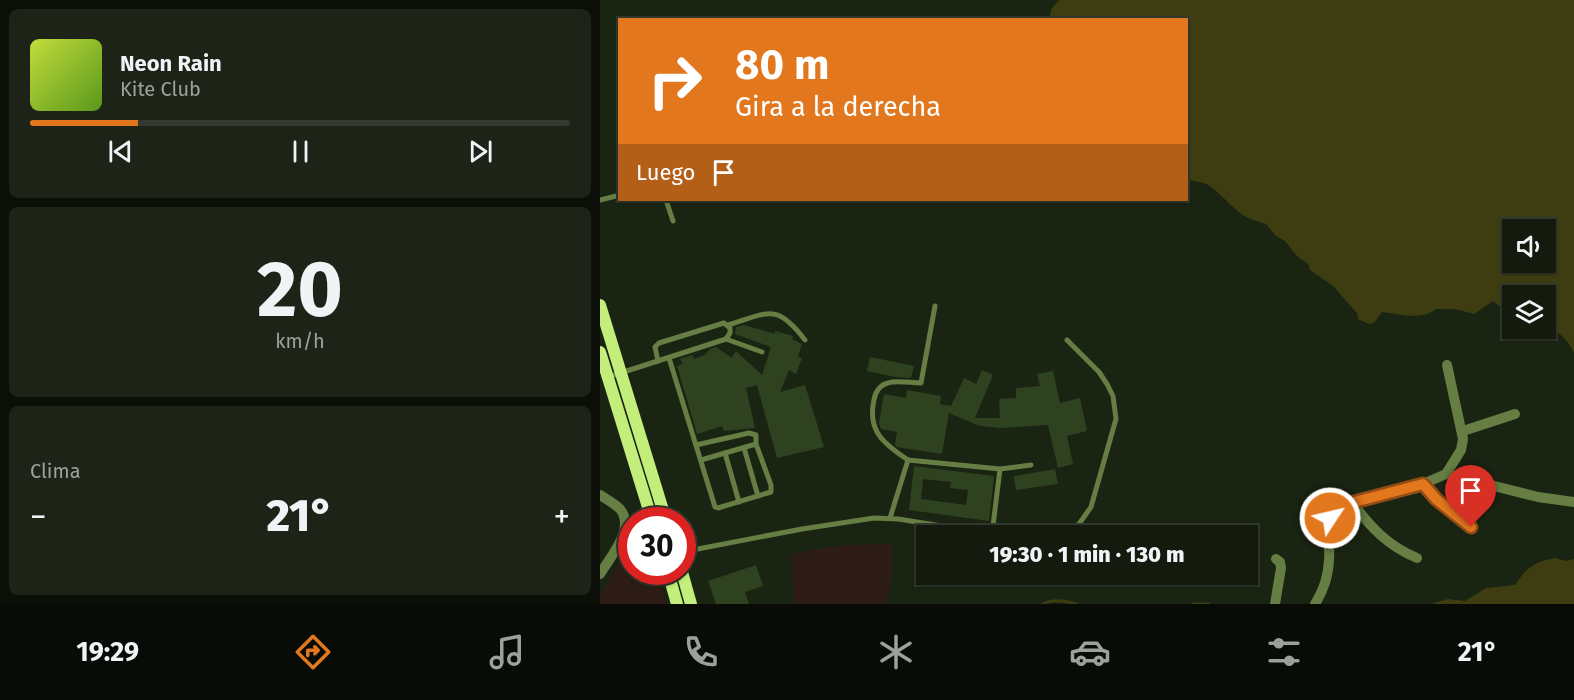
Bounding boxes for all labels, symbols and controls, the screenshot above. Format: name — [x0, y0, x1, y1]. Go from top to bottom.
text: 80 m — [735, 40, 829, 90]
icon: right — [636, 42, 714, 120]
text: Neon Rain — [120, 50, 222, 77]
text: Kite Club — [120, 77, 201, 101]
text: Gira a la derecha — [735, 91, 941, 123]
icon: previous — [104, 135, 137, 168]
icon: pause — [284, 135, 317, 168]
icon: next — [464, 135, 497, 168]
icon: arrive — [707, 156, 740, 189]
text: Luego — [636, 159, 695, 186]
map controls — [1502, 219, 1556, 339]
button: sound — [1502, 219, 1556, 273]
text: 20 — [257, 243, 343, 337]
button: layers — [1502, 285, 1556, 339]
text: km/h — [275, 329, 325, 353]
text: Clima — [30, 459, 81, 483]
pin — [1445, 465, 1496, 527]
icon: arrive — [1454, 474, 1487, 507]
position arrow — [1298, 486, 1362, 550]
text: 21° — [266, 489, 334, 543]
text: − — [30, 497, 47, 537]
text: + — [554, 497, 570, 537]
speed limit sign: 30 — [618, 507, 696, 585]
text: 19:30 · 1 min · 130 m — [989, 541, 1185, 568]
icon: directions — [292, 631, 334, 673]
icon: music — [486, 631, 528, 673]
icon: phone — [680, 631, 722, 673]
icon: climate — [875, 631, 917, 673]
icon: car — [1069, 631, 1111, 673]
icon: filters — [1263, 631, 1305, 673]
text: 19:29 — [76, 636, 139, 668]
text: 21° — [1458, 636, 1498, 668]

